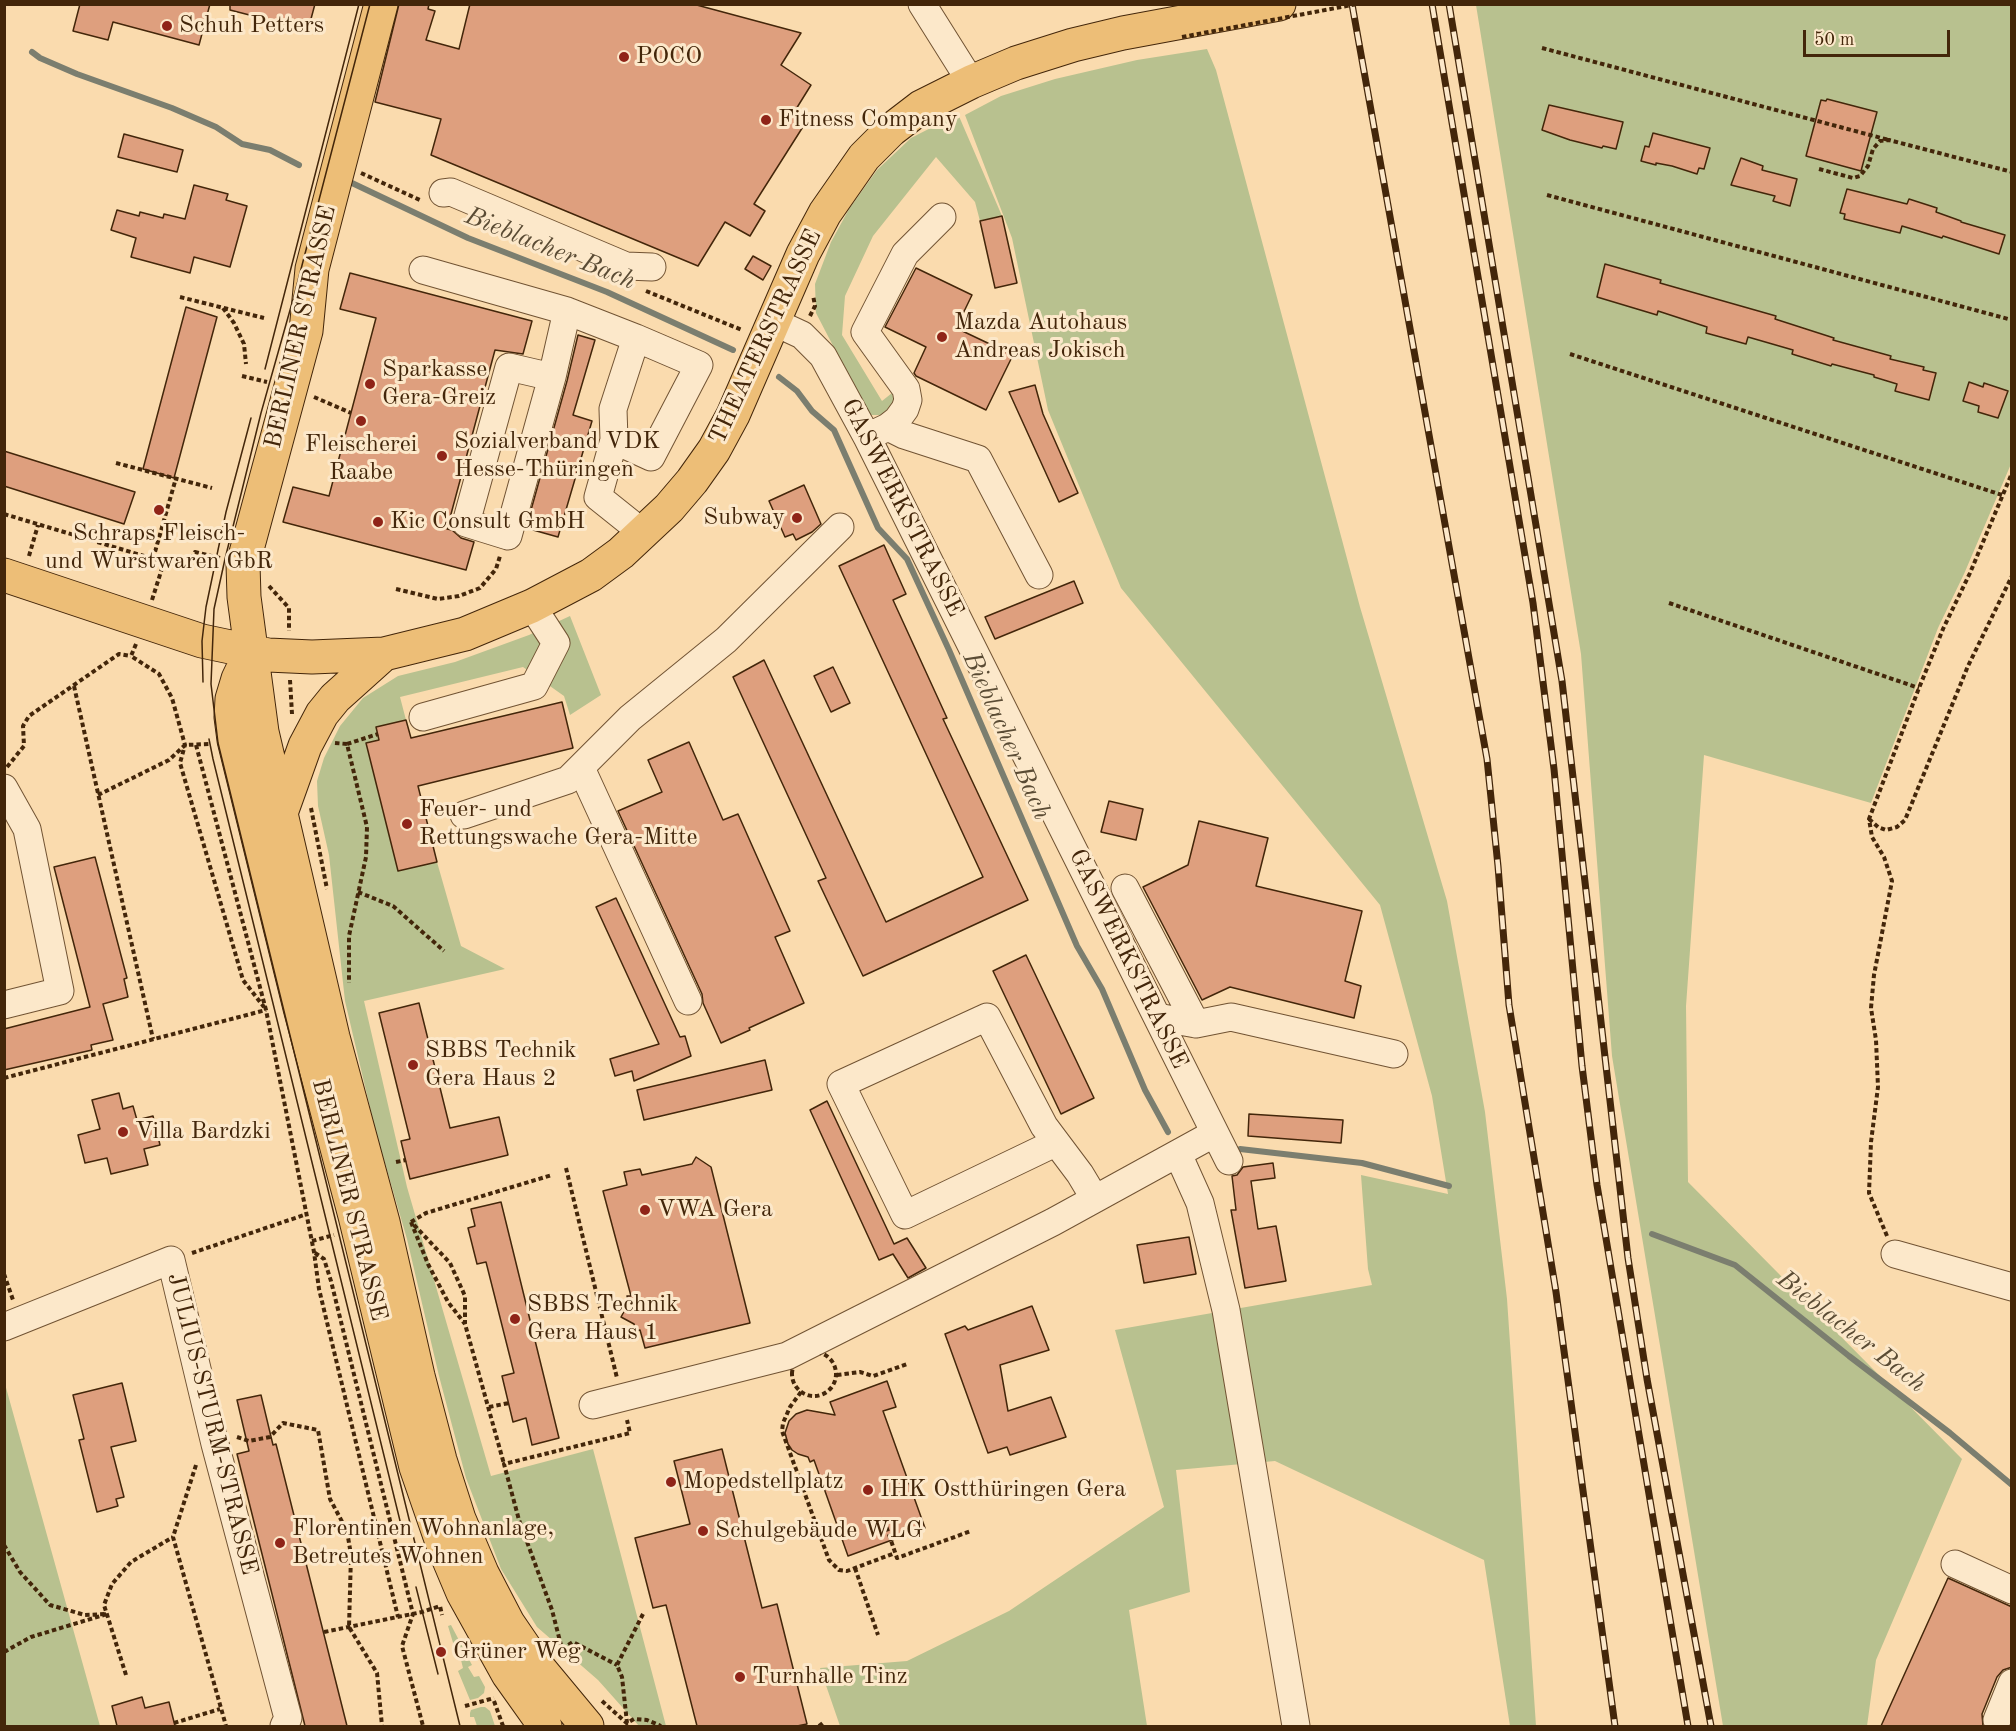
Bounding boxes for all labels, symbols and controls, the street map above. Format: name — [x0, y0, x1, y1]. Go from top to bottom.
place label: Schuh Petters — [179, 12, 324, 40]
scale bar — [1806, 18, 1953, 56]
marker: Schuh Petters — [160, 19, 174, 33]
text: 50 m — [1814, 31, 1854, 49]
place label: POCO — [636, 43, 702, 71]
marker: POCO — [617, 50, 631, 64]
place label: Fitness Company — [778, 106, 958, 134]
marker: Fitness Company — [759, 113, 773, 127]
water label: Bieblacher Bach — [460, 201, 640, 297]
street label: BERLINER STRASSE — [259, 203, 343, 451]
street label: THEATERSTRASSE — [704, 225, 828, 449]
place label: Mazda Autohaus Andreas Jokisch — [954, 309, 1127, 365]
marker: Mazda Autohaus Andreas Jokisch — [935, 330, 949, 344]
place label: Sparkasse Gera-Greiz — [382, 356, 496, 412]
marker: Sparkasse Gera-Greiz — [363, 377, 377, 391]
street label: GASWERKSTRASSE — [834, 394, 970, 622]
marker: Fleischerei Raabe — [354, 414, 368, 428]
place label: Sozialverband VDK Hesse-Thüringen — [454, 428, 660, 484]
place label: Fleischerei Raabe — [305, 431, 417, 487]
marker: Sozialverband VDK Hesse-Thüringen — [435, 449, 449, 463]
marker: Schraps Fleisch- und Wurstwaren GbR — [152, 503, 166, 517]
place label: Subway — [703, 504, 785, 532]
place label: Kic Consult GmbH — [390, 508, 585, 536]
marker: Subway — [790, 511, 804, 525]
marker: Kic Consult GmbH — [371, 515, 385, 529]
place label: Schraps Fleisch- und Wurstwaren GbR — [45, 520, 273, 576]
water label: Bieblacher Bach — [955, 647, 1057, 825]
place label: Feuer- und Rettungswache Gera-Mitte — [419, 796, 697, 852]
marker: Feuer- und Rettungswache Gera-Mitte — [400, 817, 414, 831]
street label: GASWERKSTRASSE — [1062, 844, 1194, 1074]
place label: SBBS Technik Gera Haus 2 — [425, 1037, 577, 1093]
marker: SBBS Technik Gera Haus 2 — [406, 1058, 420, 1072]
street label: BERLINER STRASSE — [305, 1076, 393, 1324]
place label: Villa Bardzki — [135, 1118, 271, 1146]
marker: Villa Bardzki — [116, 1125, 130, 1139]
place label: VWA Gera — [657, 1196, 773, 1224]
marker: VWA Gera — [638, 1203, 652, 1217]
water label: Bieblacher Bach — [1770, 1264, 1932, 1400]
street label: JULIUS-STURM-STRASSE — [160, 1270, 264, 1578]
place label: SBBS Technik Gera Haus 1 — [527, 1291, 679, 1347]
marker: SBBS Technik Gera Haus 1 — [508, 1312, 522, 1326]
place label: Mopedstellplatz — [683, 1468, 844, 1496]
marker: Mopedstellplatz — [664, 1475, 678, 1489]
place label: IHK Ostthüringen Gera — [880, 1476, 1126, 1504]
marker: IHK Ostthüringen Gera — [861, 1483, 875, 1497]
place label: Florentinen Wohnanlage, Betreutes Wohnen — [292, 1515, 554, 1571]
place label: Schulgebäude WLG — [715, 1517, 923, 1545]
marker: Schulgebäude WLG — [696, 1524, 710, 1538]
marker: Florentinen Wohnanlage, Betreutes Wohnen — [273, 1536, 287, 1550]
place label: Grüner Weg — [453, 1638, 581, 1666]
marker: Grüner Weg — [434, 1645, 448, 1659]
place label: Turnhalle Tinz — [752, 1663, 908, 1691]
marker: Turnhalle Tinz — [733, 1670, 747, 1684]

